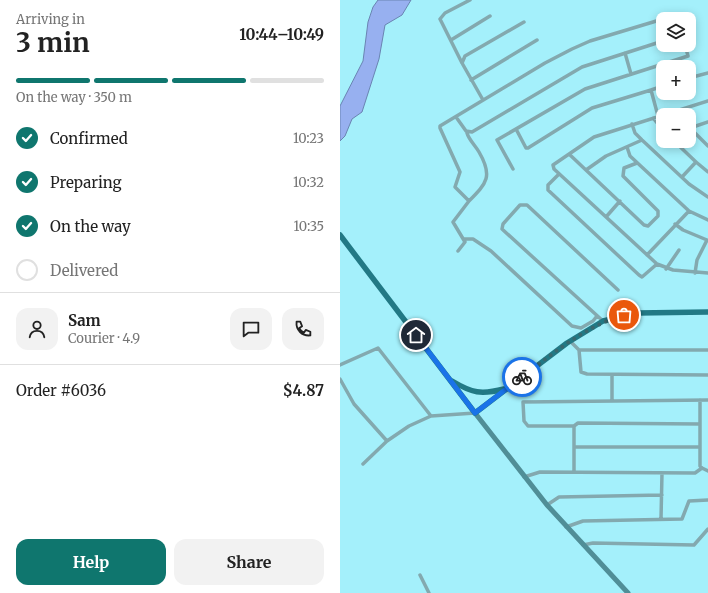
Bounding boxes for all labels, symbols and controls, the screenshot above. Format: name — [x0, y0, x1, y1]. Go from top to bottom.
text: Arriving in — [16, 11, 85, 28]
map controls — [656, 12, 696, 148]
button: layers — [656, 12, 696, 52]
text: 10:44–10:49 — [239, 25, 324, 44]
text: 3 min — [16, 26, 90, 59]
button: + — [656, 60, 696, 100]
text: On the way · 350 m — [16, 89, 132, 106]
button: − — [656, 108, 696, 148]
icon: check — [16, 127, 38, 149]
text: Confirmed — [50, 129, 128, 148]
text: 10:23 — [293, 130, 324, 147]
icon: check — [16, 171, 38, 193]
text: Preparing — [50, 173, 122, 192]
text: 10:32 — [293, 174, 324, 191]
icon: check — [16, 215, 38, 237]
text: On the way — [50, 217, 131, 236]
text: 10:35 — [294, 218, 324, 235]
text: Delivered — [50, 261, 118, 280]
pin — [607, 298, 641, 332]
icon: bag — [613, 304, 635, 326]
button: person — [16, 308, 58, 350]
button: chat — [230, 308, 272, 350]
button: phone — [282, 308, 324, 350]
text: Sam — [68, 311, 101, 330]
pin — [399, 318, 433, 352]
icon: home — [405, 324, 427, 346]
text: Courier · 4.9 — [68, 330, 140, 347]
courier — [502, 357, 542, 397]
icon: bike — [511, 366, 533, 388]
text: Order #6036 — [16, 381, 106, 400]
text: $4.87 — [283, 381, 324, 400]
button: Help — [16, 539, 166, 585]
button: Share — [174, 539, 324, 585]

